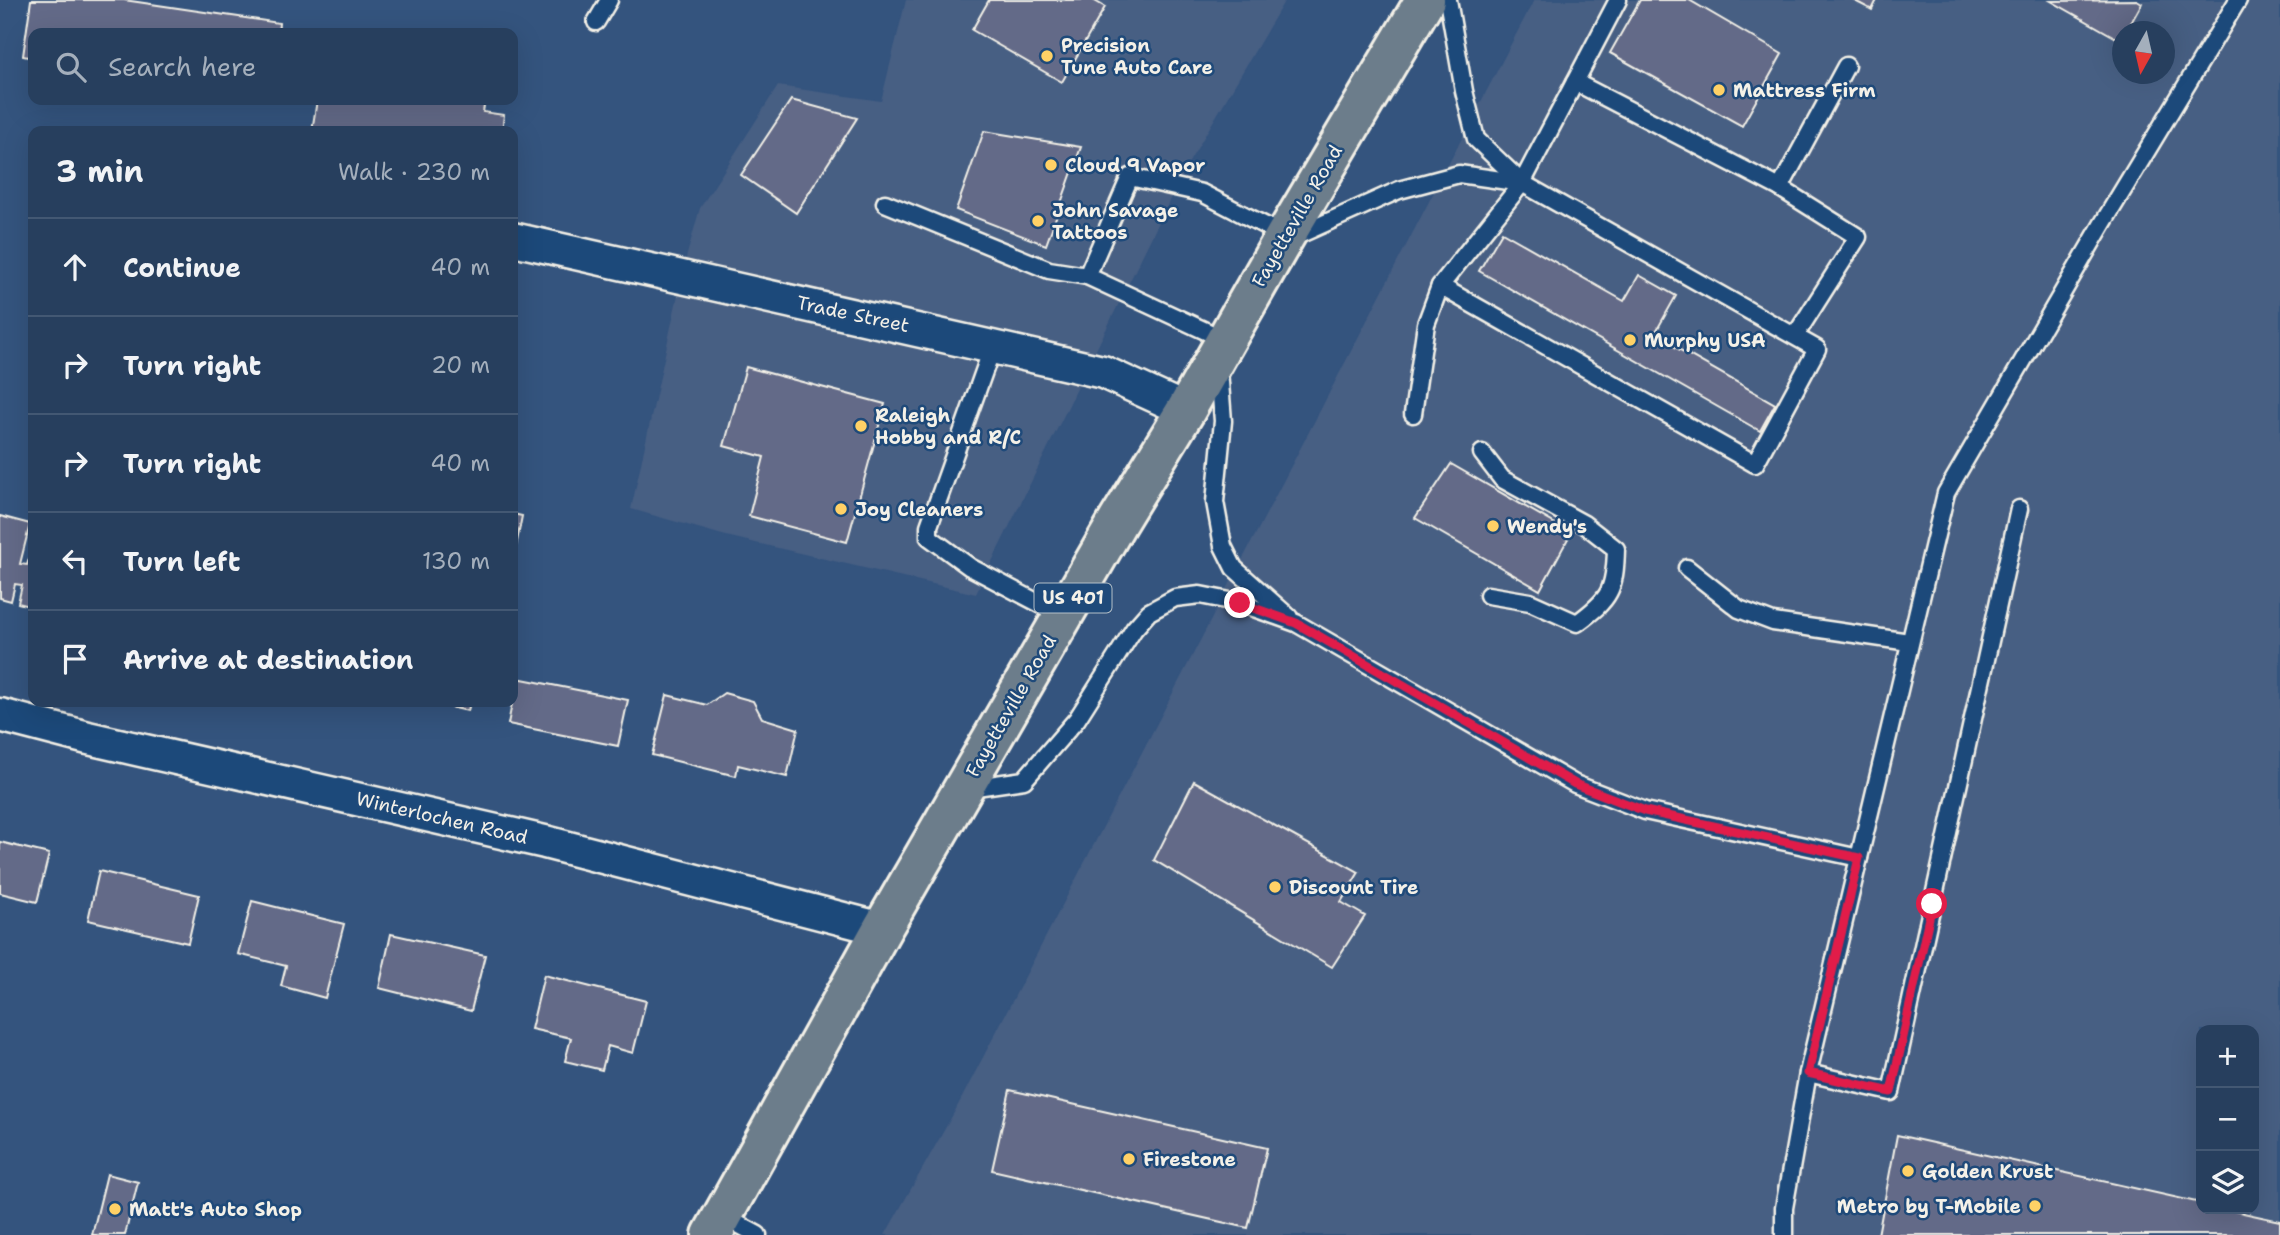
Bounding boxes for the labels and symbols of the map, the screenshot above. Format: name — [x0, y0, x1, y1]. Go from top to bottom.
north arrow — [2112, 21, 2175, 84]
place label: Precision Tune Auto Care — [1061, 33, 1213, 80]
marker: Precision Tune Auto Care — [1039, 48, 1055, 64]
place label: Mattress Firm — [1733, 78, 1876, 103]
marker: Mattress Firm — [1711, 82, 1727, 98]
street label: Fayetteville Road — [1246, 140, 1348, 292]
place label: Cloud 9 Vapor — [1065, 153, 1205, 178]
marker: Cloud 9 Vapor — [1043, 157, 1059, 173]
place label: John Savage Tattoos — [1052, 198, 1178, 245]
marker: John Savage Tattoos — [1030, 213, 1046, 229]
street label: Trade Street — [794, 290, 912, 338]
place label: Murphy USA — [1644, 328, 1766, 353]
marker: Murphy USA — [1622, 332, 1638, 348]
place label: Raleigh Hobby and R/C — [875, 403, 1021, 450]
marker: Raleigh Hobby and R/C — [853, 418, 869, 434]
place label: Joy Cleaners — [855, 497, 983, 522]
marker: Joy Cleaners — [833, 501, 849, 517]
place label: Wendy's — [1507, 514, 1587, 539]
marker: Wendy's — [1485, 518, 1501, 534]
road number: US 401 — [1034, 584, 1112, 612]
route end — [1224, 587, 1255, 618]
street label: Fayetteville Road — [960, 630, 1062, 782]
street label: Winterlochen Road — [354, 786, 530, 850]
place label: Discount Tire — [1289, 875, 1418, 900]
marker: Discount Tire — [1267, 879, 1283, 895]
route start — [1916, 888, 1947, 919]
place label: Firestone — [1143, 1147, 1236, 1172]
marker: Firestone — [1121, 1151, 1137, 1167]
place label: Golden Krust — [1922, 1159, 2053, 1184]
marker: Golden Krust — [1900, 1163, 1916, 1179]
place label: Metro by T-Mobile — [1837, 1194, 2021, 1219]
place label: Matt's Auto Shop — [129, 1197, 302, 1222]
marker: Metro by T-Mobile — [2027, 1198, 2043, 1214]
marker: Matt's Auto Shop — [107, 1201, 123, 1217]

